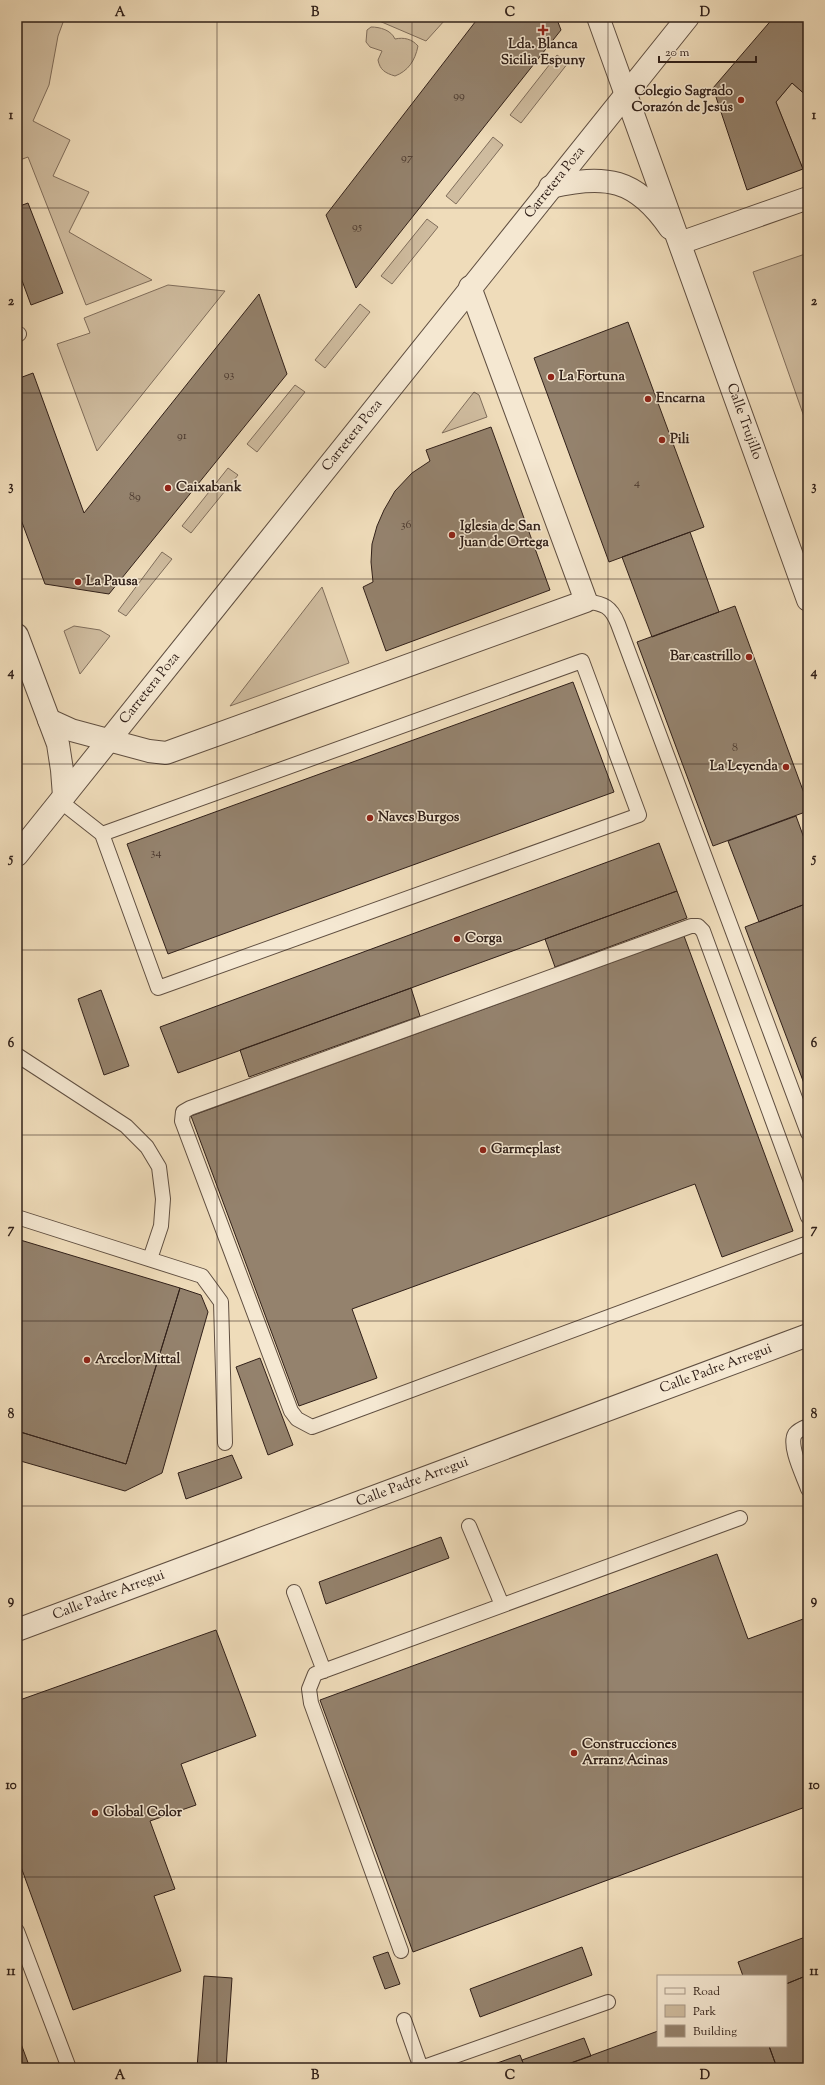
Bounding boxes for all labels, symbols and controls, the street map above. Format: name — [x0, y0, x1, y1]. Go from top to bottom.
text: A — [115, 4, 126, 22]
text: B — [311, 4, 320, 22]
text: C — [505, 4, 515, 22]
text: D — [700, 4, 710, 22]
marker: Lda. Blanca Sicilia Espuny — [538, 25, 548, 35]
place label: Lda. Blanca Sicilia Espuny — [501, 35, 585, 71]
scale bar — [659, 38, 756, 64]
text: 20 m — [665, 44, 690, 62]
place label: Colegio Sagrado Corazón de Jesús — [632, 82, 733, 118]
house number: 99 — [453, 87, 465, 105]
marker: Colegio Sagrado Corazón de Jesús — [736, 95, 746, 105]
text: 1 — [9, 107, 14, 125]
text: 1 — [812, 107, 817, 125]
street label: Carretera Poza — [520, 142, 591, 223]
house number: 97 — [401, 149, 413, 167]
house number: 95 — [352, 218, 362, 236]
text: 2 — [8, 293, 15, 311]
text: 2 — [811, 293, 818, 311]
house number: 93 — [224, 366, 234, 384]
place label: La Fortuna — [559, 367, 625, 387]
marker: La Fortuna — [546, 372, 556, 382]
street label: Calle Trujillo — [721, 381, 767, 463]
place label: Encarna — [656, 389, 706, 409]
marker: Encarna — [643, 394, 653, 404]
street label: Carretera Poza — [318, 395, 388, 476]
house number: 91 — [177, 427, 187, 445]
place label: Pili — [670, 430, 690, 450]
marker: Pili — [657, 435, 667, 445]
house number: 4 — [634, 474, 640, 492]
text: 3 — [8, 478, 14, 496]
place label: Caixabank — [176, 478, 242, 498]
text: 3 — [811, 478, 817, 496]
marker: Caixabank — [163, 483, 173, 493]
house number: 89 — [129, 488, 141, 506]
house number: 36 — [401, 516, 411, 534]
place label: Iglesia de San Juan de Ortega — [459, 517, 549, 553]
marker: Iglesia de San Juan de Ortega — [447, 530, 457, 540]
place label: La Pausa — [86, 572, 138, 592]
marker: La Pausa — [73, 577, 83, 587]
place label: Bar castrillo — [670, 647, 741, 667]
street label: Carretera Poza — [115, 648, 185, 729]
marker: Bar castrillo — [744, 652, 754, 662]
text: 4 — [7, 664, 15, 682]
text: 4 — [810, 664, 818, 682]
house number: 8 — [732, 739, 738, 757]
place label: La Leyenda — [710, 757, 779, 777]
marker: La Leyenda — [781, 762, 791, 772]
place label: Naves Burgos — [378, 808, 460, 828]
marker: Naves Burgos — [365, 813, 375, 823]
house number: 34 — [151, 844, 161, 862]
text: 5 — [8, 850, 14, 868]
text: 5 — [811, 850, 817, 868]
place label: Corga — [465, 929, 503, 949]
marker: Corga — [452, 934, 462, 944]
text: 6 — [8, 1035, 15, 1053]
text: 6 — [811, 1035, 818, 1053]
place label: Garmeplast — [491, 1140, 560, 1160]
marker: Garmeplast — [478, 1145, 488, 1155]
text: 7 — [8, 1221, 15, 1239]
text: 7 — [811, 1221, 818, 1239]
street label: Calle Padre Arregui — [657, 1339, 775, 1399]
place label: Arcelor Mittal — [95, 1350, 181, 1370]
marker: Arcelor Mittal — [82, 1355, 92, 1365]
text: 8 — [8, 1406, 15, 1424]
text: 8 — [811, 1406, 818, 1424]
street label: Calle Padre Arregui — [353, 1452, 471, 1513]
street label: Calle Padre Arregui — [50, 1566, 168, 1626]
text: 9 — [8, 1592, 15, 1610]
text: 9 — [811, 1592, 818, 1610]
place label: Construcciones Arranz Acinas — [582, 1735, 677, 1771]
marker: Construcciones Arranz Acinas — [569, 1748, 579, 1758]
text: 10 — [5, 1777, 17, 1795]
text: 10 — [808, 1777, 820, 1795]
place label: Global Color — [103, 1803, 183, 1823]
marker: Global Color — [90, 1808, 100, 1818]
text: 11 — [7, 1963, 16, 1981]
text: 11 — [810, 1963, 819, 1981]
legend — [657, 1975, 787, 2047]
text: Road — [693, 1983, 720, 2001]
text: Park — [693, 2003, 716, 2021]
text: Building — [693, 2023, 737, 2041]
text: A — [115, 2067, 126, 2085]
text: B — [311, 2067, 320, 2085]
text: C — [505, 2067, 515, 2085]
text: D — [700, 2067, 710, 2085]

